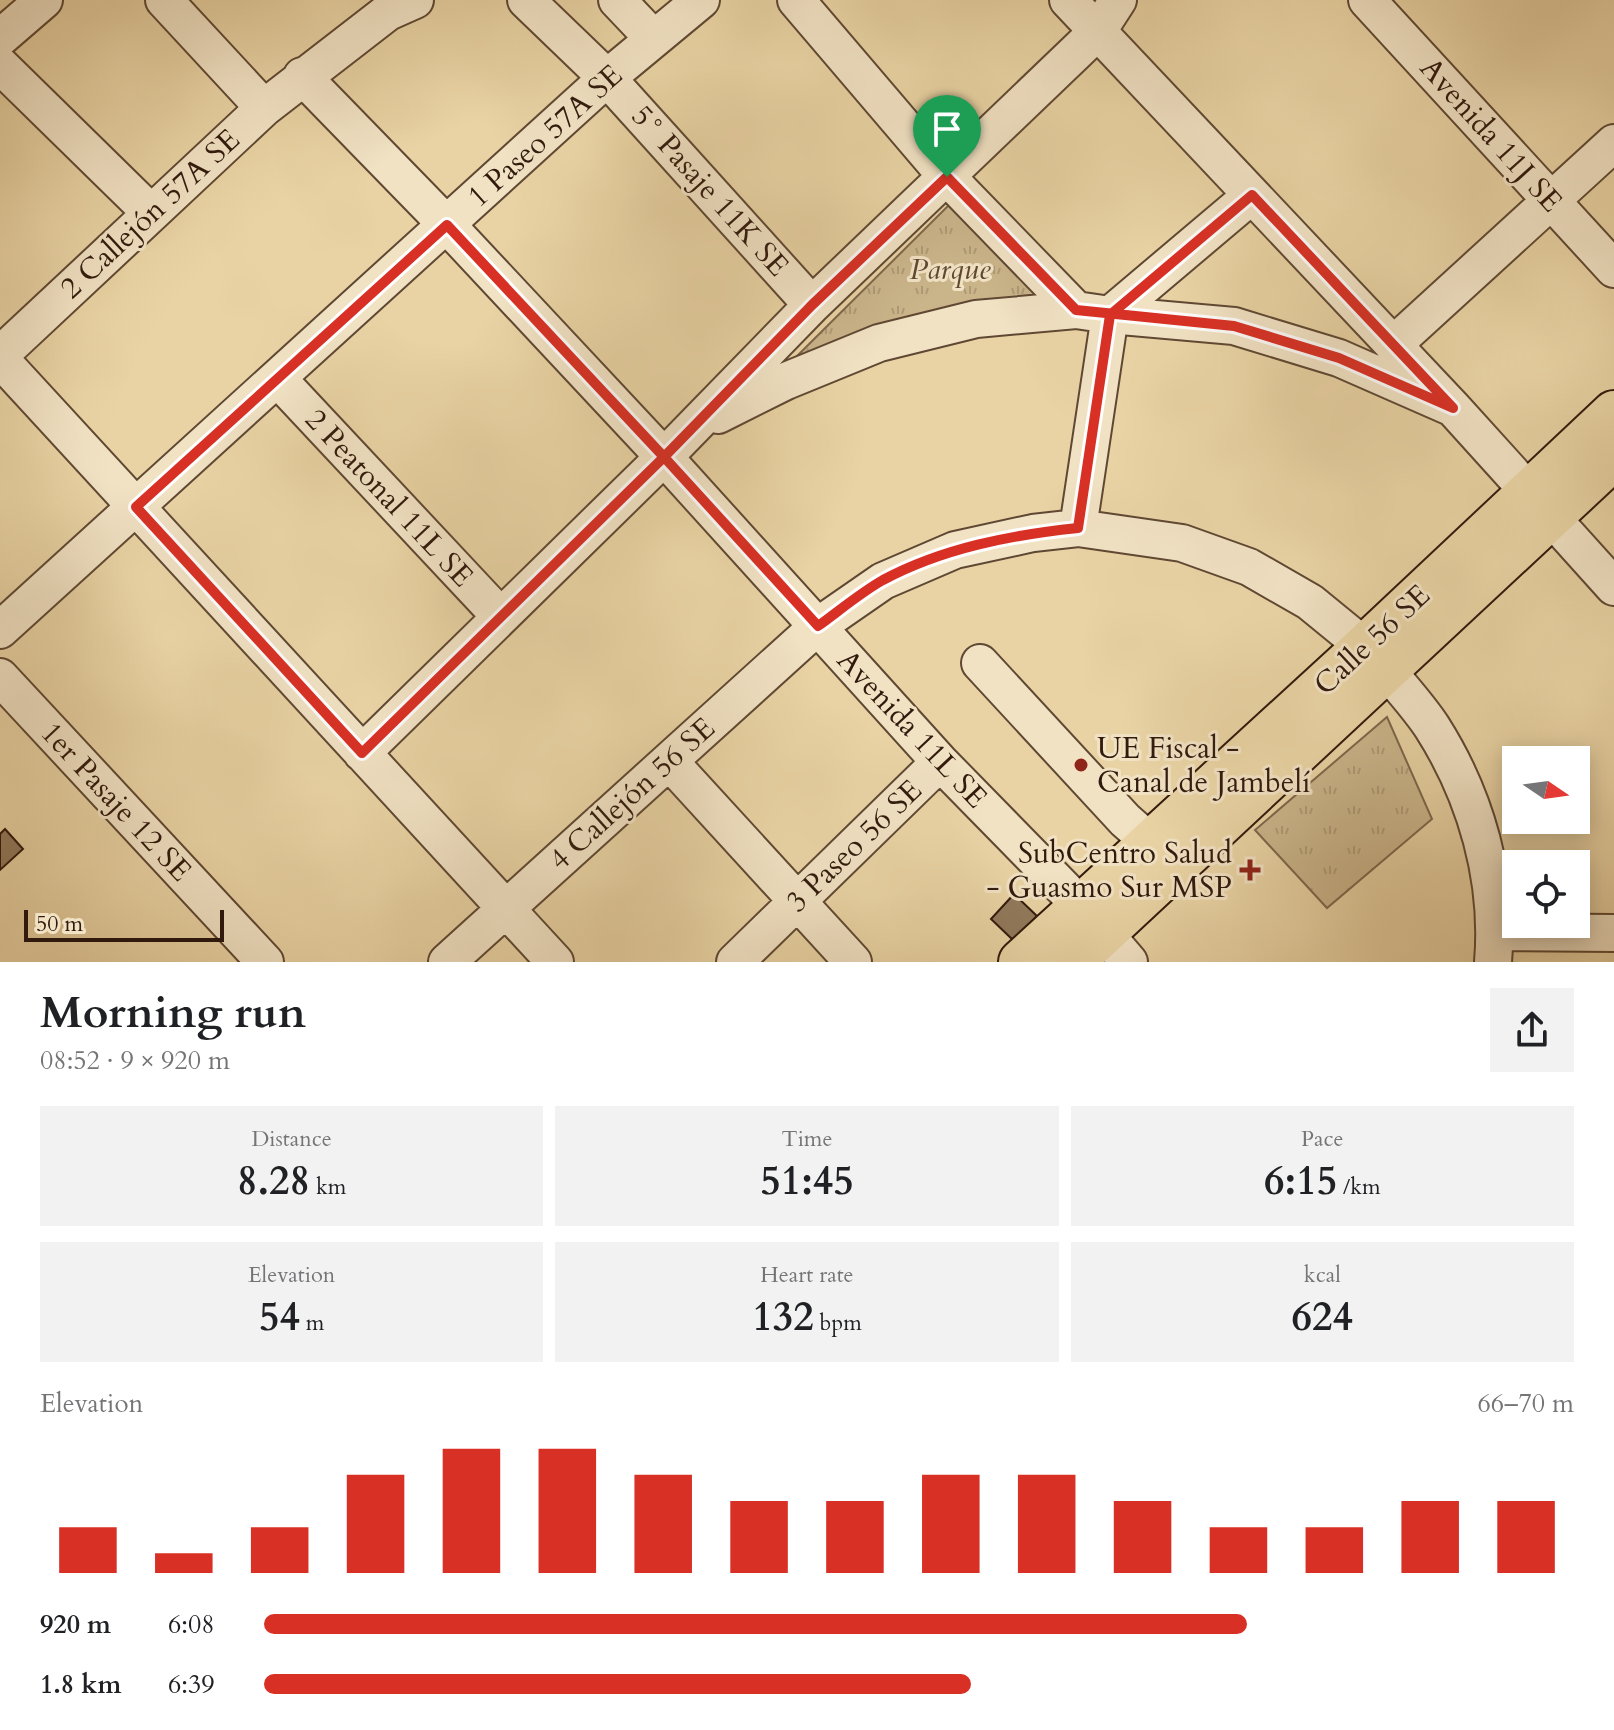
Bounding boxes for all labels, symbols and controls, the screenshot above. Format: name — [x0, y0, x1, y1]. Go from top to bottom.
street label: Avenida 11J SE — [1410, 49, 1572, 221]
street label: 1 Paseo 57A SE — [459, 55, 631, 217]
pin — [913, 95, 981, 177]
street label: 5° Pasaje 11K SE — [622, 97, 798, 285]
icon: arrive — [925, 107, 969, 151]
street label: 2 Callejón 57A SE — [51, 120, 249, 308]
park label: Parque — [909, 249, 991, 290]
street label: 2 Peatonal 11L SE — [296, 400, 482, 596]
street label: Calle 56 SE — [1305, 575, 1439, 705]
street label: Avenida 11L SE — [828, 641, 996, 817]
street label: 4 Callejón 56 SE — [540, 708, 724, 880]
street label: 1er Pasaje 12 SE — [31, 713, 201, 891]
place label: UE Fiscal - Canal de Jambelí — [1097, 728, 1311, 803]
north arrow — [1502, 746, 1590, 834]
map controls — [1502, 746, 1590, 938]
marker: UE Fiscal - Canal de Jambelí — [1072, 756, 1090, 774]
street label: 3 Paseo 56 SE — [777, 771, 931, 921]
place label: SubCentro Salud - Guasmo Sur MSP — [986, 833, 1232, 908]
button: locate — [1502, 850, 1590, 938]
marker: SubCentro Salud - Guasmo Sur MSP — [1239, 859, 1261, 881]
scale bar — [24, 906, 224, 942]
text: 50 m — [36, 909, 83, 939]
text: Morning run — [40, 983, 306, 1043]
button: share — [1490, 988, 1574, 1072]
text: 08:52 · 9 × 920 m — [40, 1043, 230, 1078]
text: Distance — [251, 1124, 332, 1154]
text: Time — [782, 1124, 832, 1154]
text: Pace — [1301, 1124, 1344, 1154]
text: 8.28 — [237, 1154, 310, 1209]
text: 51:45 — [760, 1154, 854, 1209]
text: 6:15 — [1264, 1154, 1337, 1209]
text: km — [310, 1172, 346, 1202]
text: /km — [1337, 1172, 1381, 1202]
text: Elevation — [248, 1260, 335, 1290]
text: Heart rate — [760, 1260, 854, 1290]
text: kcal — [1304, 1260, 1341, 1290]
text: 54 — [259, 1290, 300, 1345]
text: 132 — [752, 1290, 814, 1345]
text: 624 — [1292, 1290, 1353, 1345]
text: m — [300, 1308, 324, 1338]
text: bpm — [814, 1308, 862, 1338]
text: Elevation — [40, 1386, 143, 1421]
text: 66–70 m — [1477, 1386, 1574, 1421]
text: 920 m — [40, 1607, 111, 1642]
text: 6:08 — [168, 1607, 215, 1642]
text: 1.8 km — [40, 1667, 121, 1702]
text: 6:39 — [168, 1667, 215, 1702]

